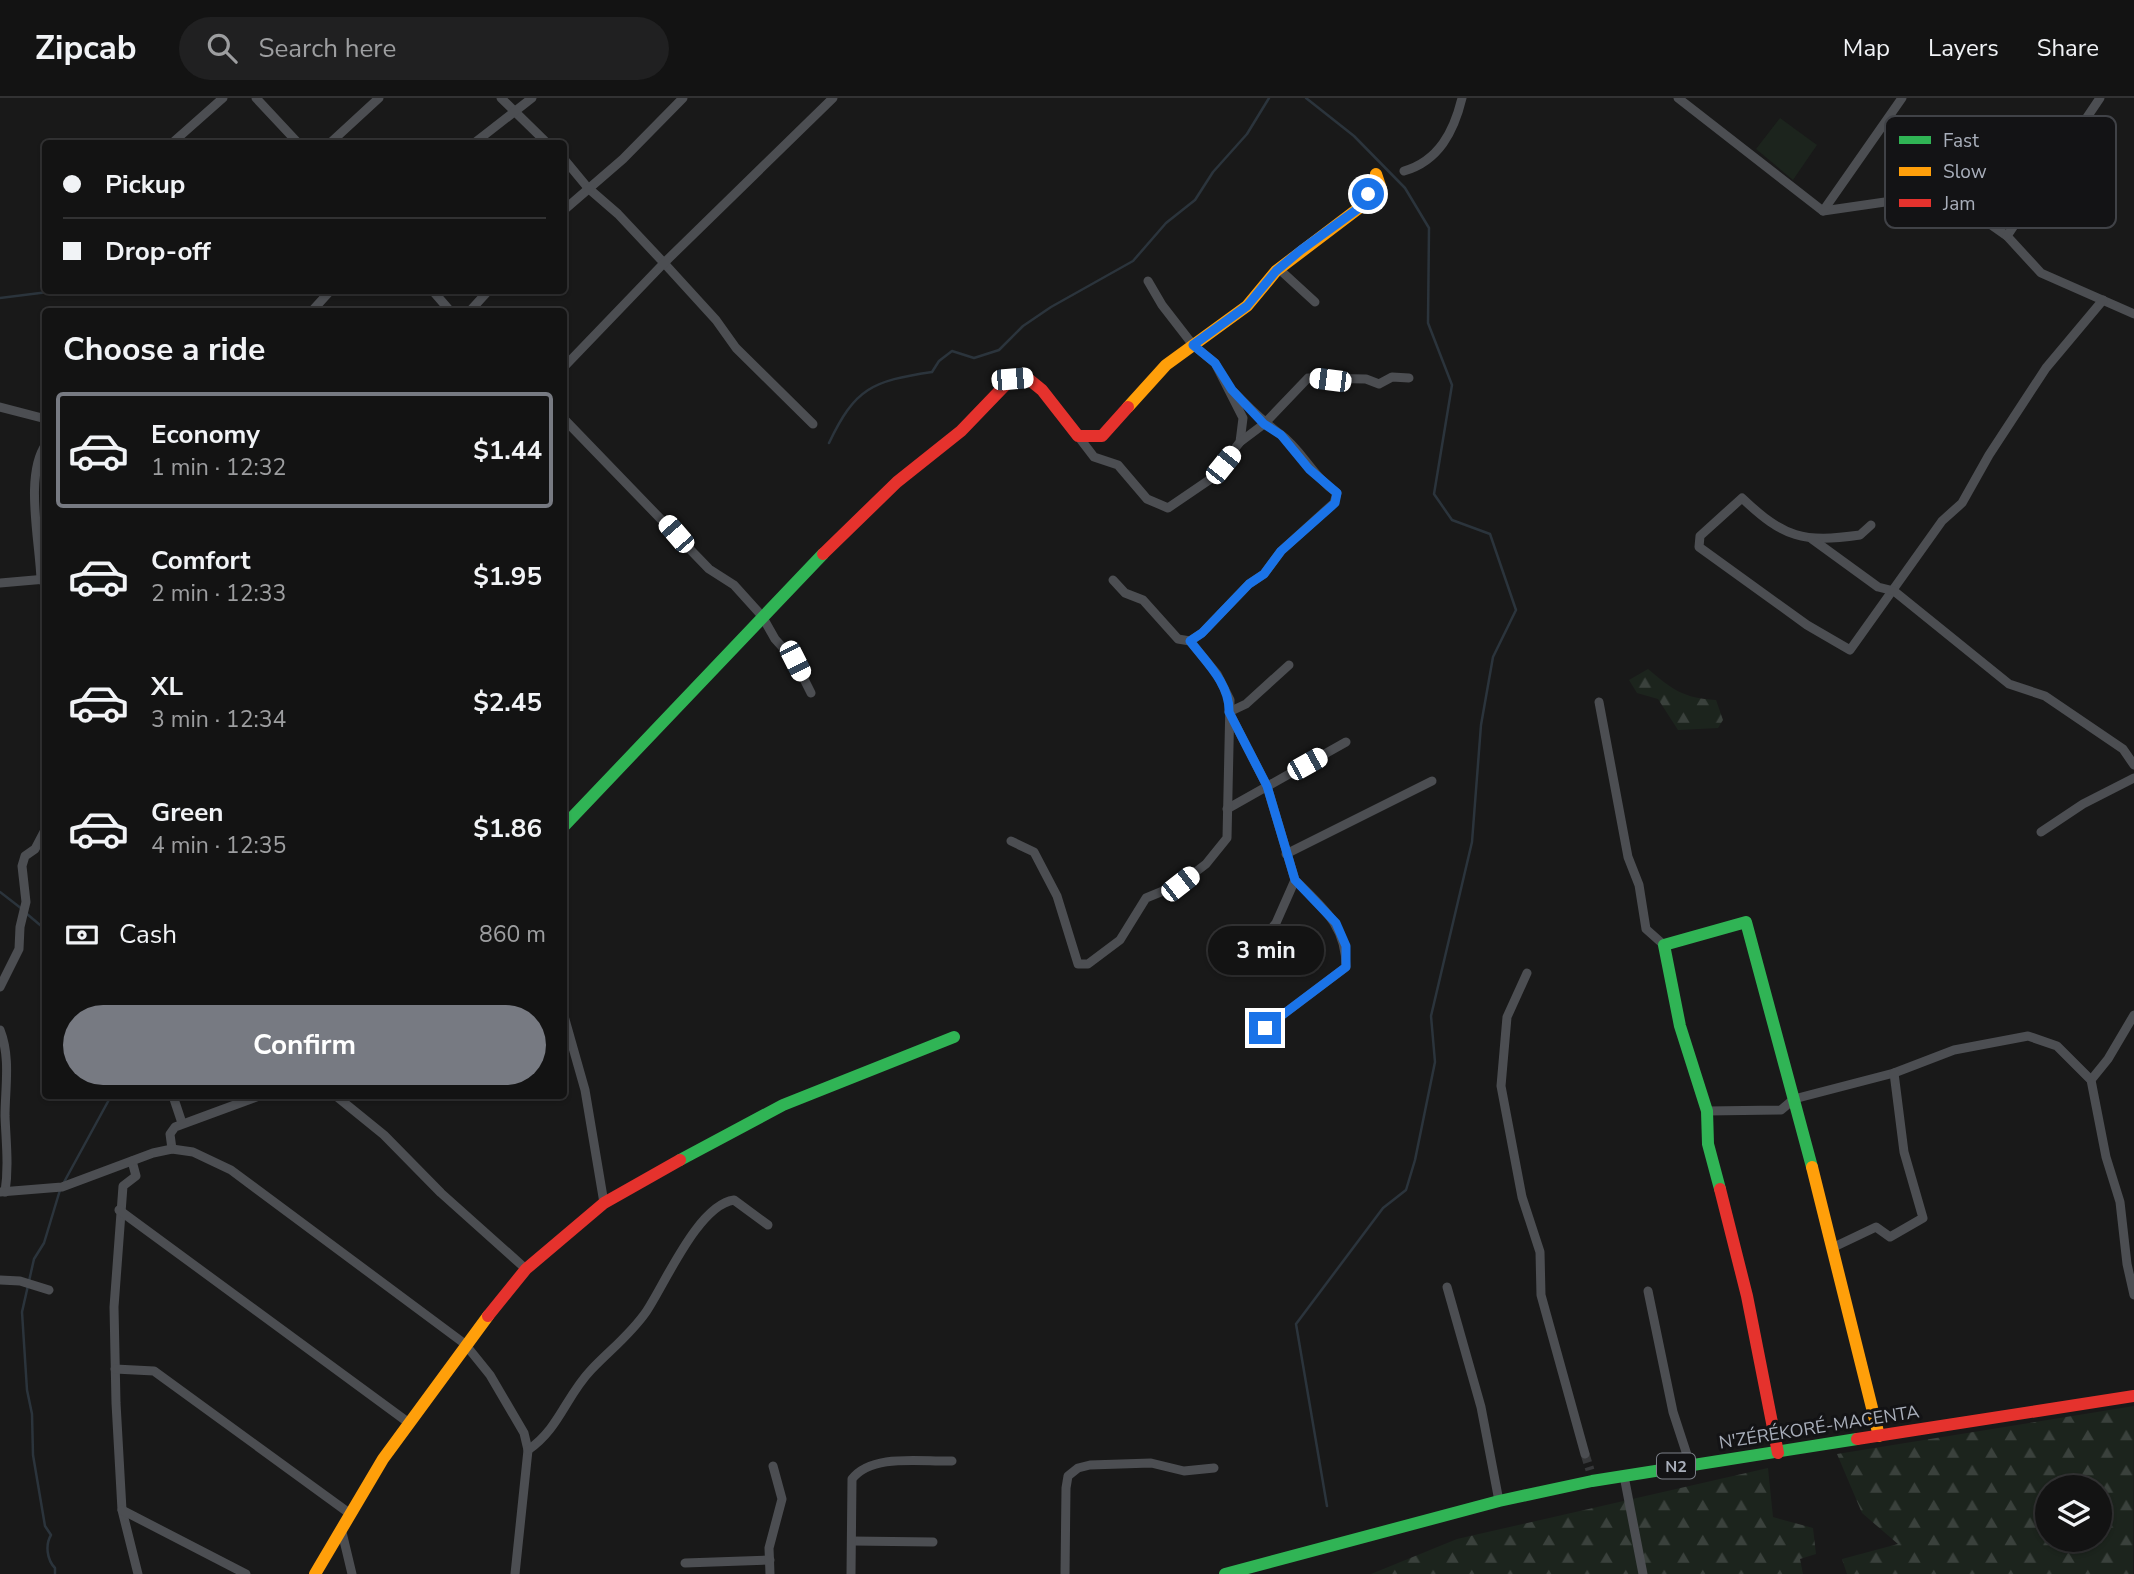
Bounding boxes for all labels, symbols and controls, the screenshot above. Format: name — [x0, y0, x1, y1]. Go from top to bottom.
search box — [179, 17, 669, 80]
text: Zipcab — [35, 26, 137, 71]
icon: search — [203, 29, 241, 67]
text: Search here — [259, 31, 396, 66]
text: Map — [1843, 32, 1890, 64]
text: Layers — [1928, 32, 1999, 64]
text: Share — [2037, 32, 2099, 64]
legend — [1885, 116, 2116, 228]
text: Fast — [1943, 128, 1979, 154]
text: Slow — [1943, 159, 1987, 185]
text: Pickup — [105, 167, 185, 202]
route start — [1352, 178, 1384, 210]
text: Jam — [1942, 191, 1976, 217]
text: Drop-off — [105, 234, 211, 269]
text: Choose a ride — [63, 328, 265, 371]
car — [991, 367, 1034, 391]
car — [1308, 367, 1353, 393]
text: Economy — [151, 417, 260, 452]
icon: car — [67, 419, 130, 482]
text: $1.44 — [473, 433, 542, 468]
car — [1202, 442, 1245, 488]
text: 1 min · 12:32 — [151, 452, 286, 483]
car — [655, 511, 698, 557]
text: Comfort — [151, 543, 251, 578]
icon: car — [67, 545, 130, 608]
text: $1.95 — [473, 559, 542, 594]
text: 2 min · 12:33 — [151, 578, 286, 609]
car — [777, 638, 814, 684]
text: XL — [151, 669, 183, 704]
icon: car — [67, 671, 130, 734]
text: $2.45 — [473, 685, 542, 720]
text: 3 min · 12:34 — [151, 704, 286, 735]
car — [1284, 745, 1331, 783]
text: Green — [151, 795, 224, 830]
icon: car — [67, 797, 130, 860]
text: $1.86 — [473, 811, 542, 846]
text: 4 min · 12:35 — [151, 830, 286, 861]
car — [1157, 863, 1204, 905]
icon: cash — [63, 916, 101, 954]
text: Cash — [119, 917, 177, 952]
text: 860 m — [479, 919, 546, 950]
callout: 3 min — [1207, 926, 1323, 976]
text: 3 min — [1236, 935, 1296, 966]
button: Confirm — [63, 1005, 546, 1085]
route end — [1249, 1012, 1281, 1044]
street label: N'ZÉRÉKORÉ-MACENTA — [1717, 1399, 1921, 1455]
road number: N2 — [1657, 1454, 1695, 1478]
map controls — [2035, 1475, 2112, 1552]
button: layers — [2035, 1475, 2112, 1552]

